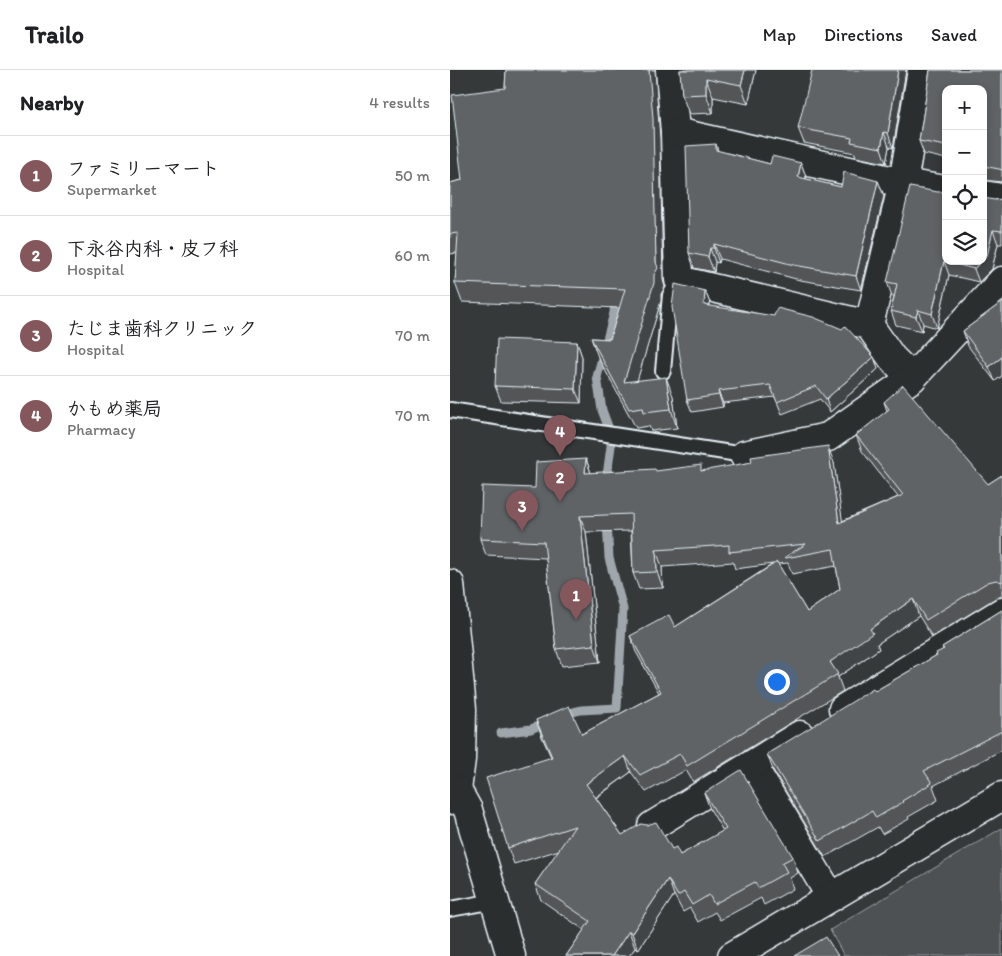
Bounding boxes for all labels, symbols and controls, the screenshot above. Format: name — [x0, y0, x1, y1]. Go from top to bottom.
text: Trailo — [25, 20, 84, 49]
text: Map — [763, 24, 796, 46]
text: Directions — [824, 24, 903, 46]
text: Saved — [931, 24, 977, 46]
map controls — [942, 85, 987, 265]
button: + — [942, 85, 987, 130]
text: Nearby — [20, 90, 84, 115]
text: 4 results — [369, 93, 430, 112]
button: − — [942, 130, 987, 175]
text: ファミリーマート — [67, 157, 220, 180]
text: 1 — [32, 166, 40, 185]
text: 50 m — [395, 166, 430, 185]
button: locate — [942, 175, 987, 220]
text: Supermarket — [67, 180, 157, 199]
button: layers — [942, 220, 987, 265]
text: 下永谷内科・皮フ科 — [67, 237, 238, 260]
text: 2 — [32, 246, 40, 265]
text: 60 m — [395, 246, 430, 265]
text: Hospital — [67, 260, 124, 279]
text: たじま歯科クリニック — [67, 317, 257, 340]
text: 3 — [32, 326, 40, 345]
text: 70 m — [395, 326, 430, 345]
text: Hospital — [67, 340, 124, 359]
text: かもめ薬局 — [67, 397, 162, 420]
text: 4 — [31, 406, 41, 425]
text: 70 m — [395, 406, 430, 425]
pin: 4 — [544, 415, 576, 456]
text: Pharmacy — [67, 420, 135, 439]
pin: 2 — [544, 461, 576, 502]
pin: 3 — [506, 490, 538, 531]
pin: 1 — [560, 579, 592, 620]
your location — [764, 669, 790, 695]

